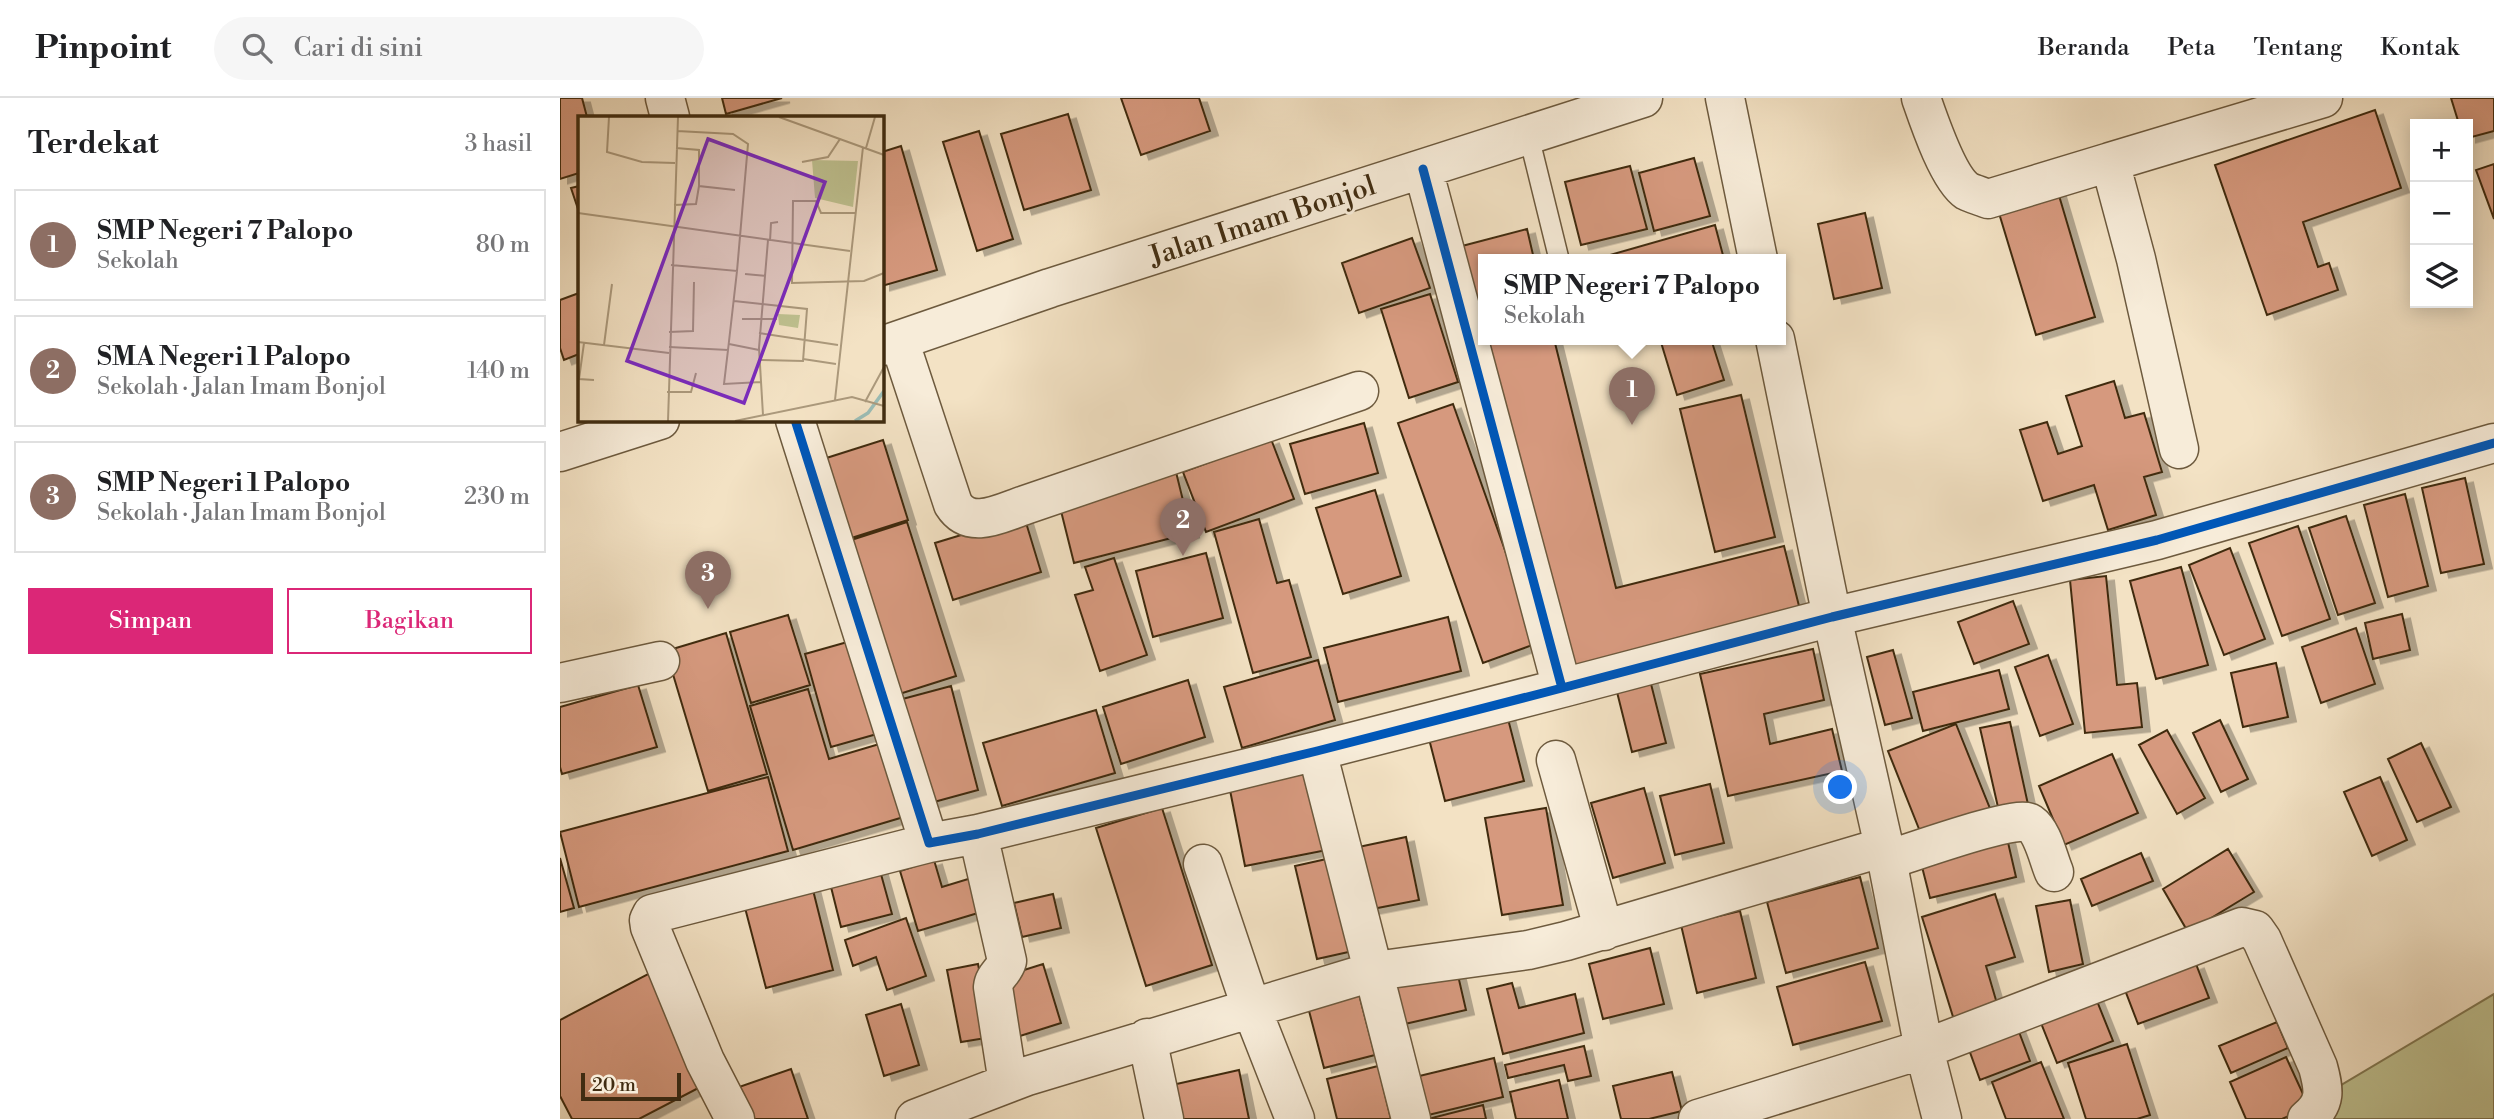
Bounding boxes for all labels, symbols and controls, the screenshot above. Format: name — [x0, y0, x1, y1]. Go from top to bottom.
search box — [214, 17, 704, 80]
text: Pinpoint — [35, 28, 172, 69]
icon: search — [238, 29, 276, 67]
text: Cari di sini — [294, 32, 423, 64]
text: Beranda — [2038, 33, 2129, 63]
text: Peta — [2167, 33, 2215, 63]
text: Tentang — [2253, 33, 2342, 63]
text: Kontak — [2380, 33, 2459, 63]
inset map — [578, 116, 884, 422]
map controls — [2410, 119, 2473, 308]
button: + — [2410, 119, 2473, 182]
text: Terdekat — [28, 125, 159, 163]
text: 3 hasil — [465, 130, 532, 158]
street label: Jalan Imam Bonjol — [1144, 168, 1380, 275]
button: − — [2410, 182, 2473, 245]
text: SMP Negeri 7 Palopo — [97, 215, 353, 247]
text: 1 — [47, 231, 59, 259]
text: 80 m — [476, 231, 530, 259]
button: layers — [2410, 245, 2473, 308]
text: Sekolah — [97, 247, 179, 275]
popup — [1478, 254, 1786, 345]
text: SMP Negeri 7 Palopo — [1504, 270, 1760, 302]
text: Sekolah — [1504, 302, 1586, 330]
text: SMA Negeri 1 Palopo — [97, 341, 351, 373]
text: 2 — [46, 357, 60, 385]
text: 140 m — [467, 357, 530, 385]
pin: 1 — [1609, 367, 1655, 425]
text: Sekolah · Jalan Imam Bonjol — [97, 373, 386, 401]
text: SMP Negeri 1 Palopo — [97, 467, 350, 499]
text: 3 — [46, 483, 60, 511]
text: 230 m — [464, 483, 530, 511]
pin: 2 — [1160, 498, 1206, 556]
text: Sekolah · Jalan Imam Bonjol — [97, 499, 386, 527]
pin: 3 — [685, 551, 731, 609]
button: Simpan — [28, 588, 273, 654]
button: Bagikan — [287, 588, 532, 654]
your location — [1823, 770, 1857, 804]
scale bar — [581, 1070, 681, 1102]
text: 20 m — [592, 1073, 636, 1097]

